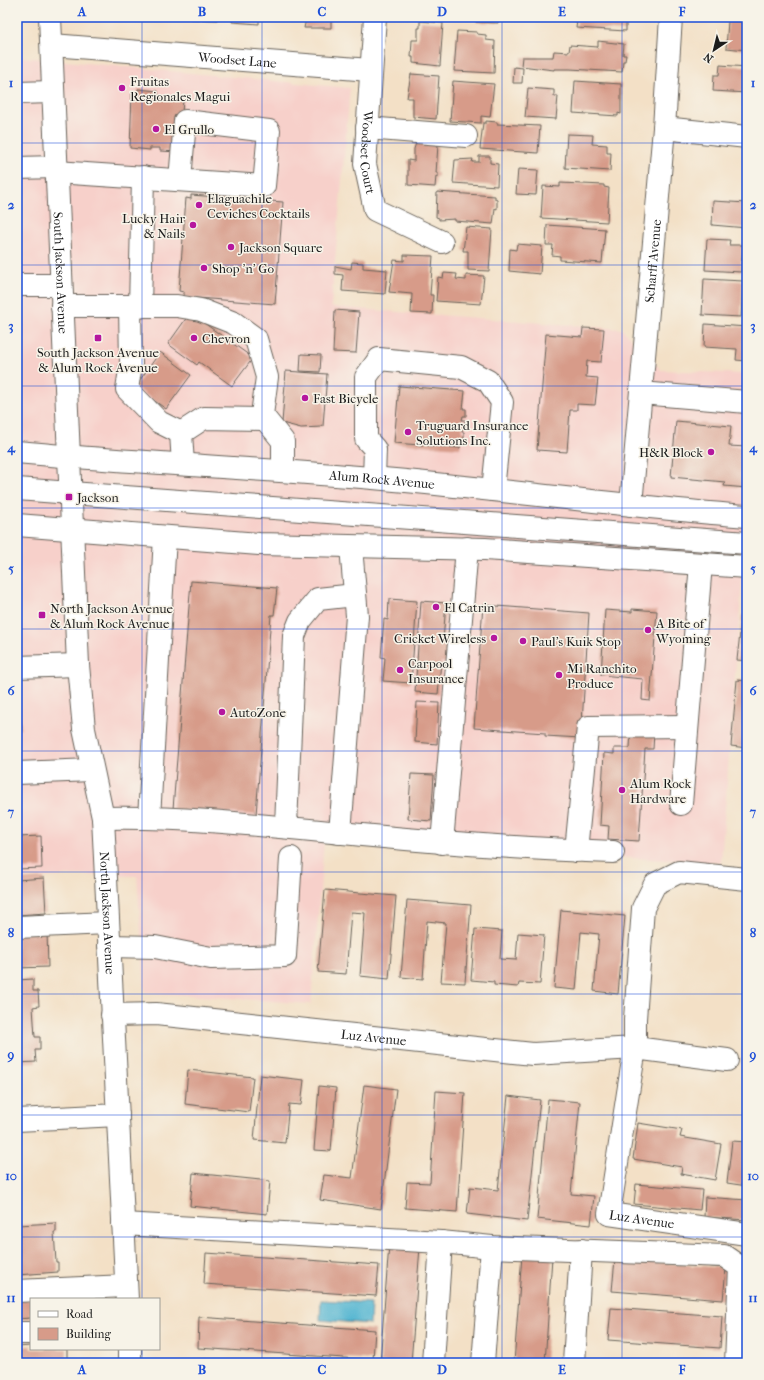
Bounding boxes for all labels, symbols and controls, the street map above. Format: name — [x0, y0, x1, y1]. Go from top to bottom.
text: A — [77, 4, 87, 19]
text: B — [198, 4, 207, 19]
text: C — [318, 4, 327, 19]
text: D — [437, 4, 447, 19]
text: E — [558, 4, 566, 19]
text: F — [678, 4, 686, 19]
north arrow — [694, 30, 734, 70]
street label: Woodset Lane — [197, 49, 278, 71]
text: N — [701, 50, 716, 66]
place label: Fruitas Regionales Magui — [130, 74, 230, 104]
text: 1 — [9, 75, 14, 90]
text: 1 — [751, 75, 756, 90]
marker: Fruitas Regionales Magui — [117, 83, 127, 93]
street label: Woodset Court — [357, 109, 378, 196]
place label: El Grullo — [164, 122, 215, 137]
marker: El Grullo — [151, 124, 161, 134]
place label: Elaguachile Ceviches Cocktails — [207, 191, 310, 221]
text: 2 — [8, 197, 15, 212]
text: 2 — [750, 197, 757, 212]
marker: Elaguachile Ceviches Cocktails — [194, 200, 204, 210]
place label: Lucky Hair & Nails — [122, 211, 185, 241]
street label: South Jackson Avenue — [50, 212, 71, 335]
street label: Scharff Avenue — [642, 218, 664, 303]
marker: Lucky Hair & Nails — [188, 220, 198, 230]
place label: Jackson Square — [238, 240, 323, 255]
marker: Jackson Square — [226, 242, 236, 252]
place label: Shop 'n' Go — [212, 261, 274, 276]
marker: Shop 'n' Go — [199, 263, 209, 273]
text: 3 — [8, 318, 14, 334]
text: 3 — [750, 318, 756, 334]
place label: Chevron — [202, 331, 251, 346]
marker: South Jackson Avenue & Alum Rock Avenue — [93, 333, 103, 343]
marker: Chevron — [189, 333, 199, 343]
place label: South Jackson Avenue & Alum Rock Avenue — [37, 345, 159, 375]
place label: Fast Bicycle — [313, 391, 379, 406]
marker: Fast Bicycle — [300, 393, 310, 403]
place label: Truguard Insurance Solutions Inc. — [416, 418, 529, 448]
marker: Truguard Insurance Solutions Inc. — [403, 427, 413, 437]
text: 4 — [6, 440, 16, 456]
text: 4 — [748, 440, 758, 456]
place label: H&R Block — [639, 445, 703, 460]
marker: H&R Block — [706, 447, 716, 457]
street label: Alum Rock Avenue — [328, 467, 436, 492]
place label: Jackson — [76, 490, 119, 505]
marker: Jackson — [64, 492, 74, 502]
text: 5 — [8, 561, 14, 576]
text: 5 — [750, 561, 756, 576]
place label: El Catrin — [444, 600, 495, 615]
place label: North Jackson Avenue & Alum Rock Avenue — [50, 601, 174, 631]
marker: El Catrin — [431, 602, 441, 612]
marker: North Jackson Avenue & Alum Rock Avenue — [37, 610, 47, 620]
place label: A Bite of Wyoming — [655, 616, 712, 646]
marker: A Bite of Wyoming — [643, 625, 653, 635]
place label: Cricket Wireless — [394, 631, 486, 646]
marker: Cricket Wireless — [489, 633, 499, 643]
place label: Paul’s Kuik Stop — [531, 634, 621, 649]
marker: Paul’s Kuik Stop — [518, 636, 528, 646]
place label: Carpool Insurance — [408, 656, 465, 686]
place label: Mi Ranchito Produce — [567, 661, 637, 691]
marker: Carpool Insurance — [395, 665, 405, 675]
marker: Mi Ranchito Produce — [554, 670, 564, 680]
text: 6 — [7, 683, 15, 698]
text: 6 — [749, 683, 757, 698]
place label: AutoZone — [229, 705, 286, 720]
marker: AutoZone — [217, 707, 227, 717]
place label: Alum Rock Hardware — [629, 776, 691, 806]
marker: Alum Rock Hardware — [617, 785, 627, 795]
text: 7 — [7, 804, 15, 819]
text: 7 — [749, 804, 757, 819]
street label: North Jackson Avenue — [97, 851, 118, 975]
text: 8 — [8, 925, 15, 940]
text: 8 — [750, 925, 757, 940]
street label: Luz Avenue — [340, 1027, 408, 1049]
text: 9 — [7, 1047, 15, 1063]
text: 9 — [749, 1047, 757, 1063]
text: 10 — [5, 1168, 17, 1183]
text: 10 — [747, 1168, 759, 1183]
street label: Luz Avenue — [608, 1207, 676, 1231]
text: 11 — [6, 1290, 16, 1305]
text: 11 — [748, 1290, 758, 1305]
legend — [30, 1298, 160, 1350]
text: Road — [66, 1307, 93, 1321]
text: Building — [66, 1327, 111, 1341]
text: A — [77, 1362, 87, 1377]
text: B — [198, 1362, 207, 1377]
text: C — [318, 1362, 327, 1377]
text: D — [437, 1362, 447, 1377]
text: E — [558, 1362, 566, 1377]
text: F — [678, 1362, 686, 1377]

